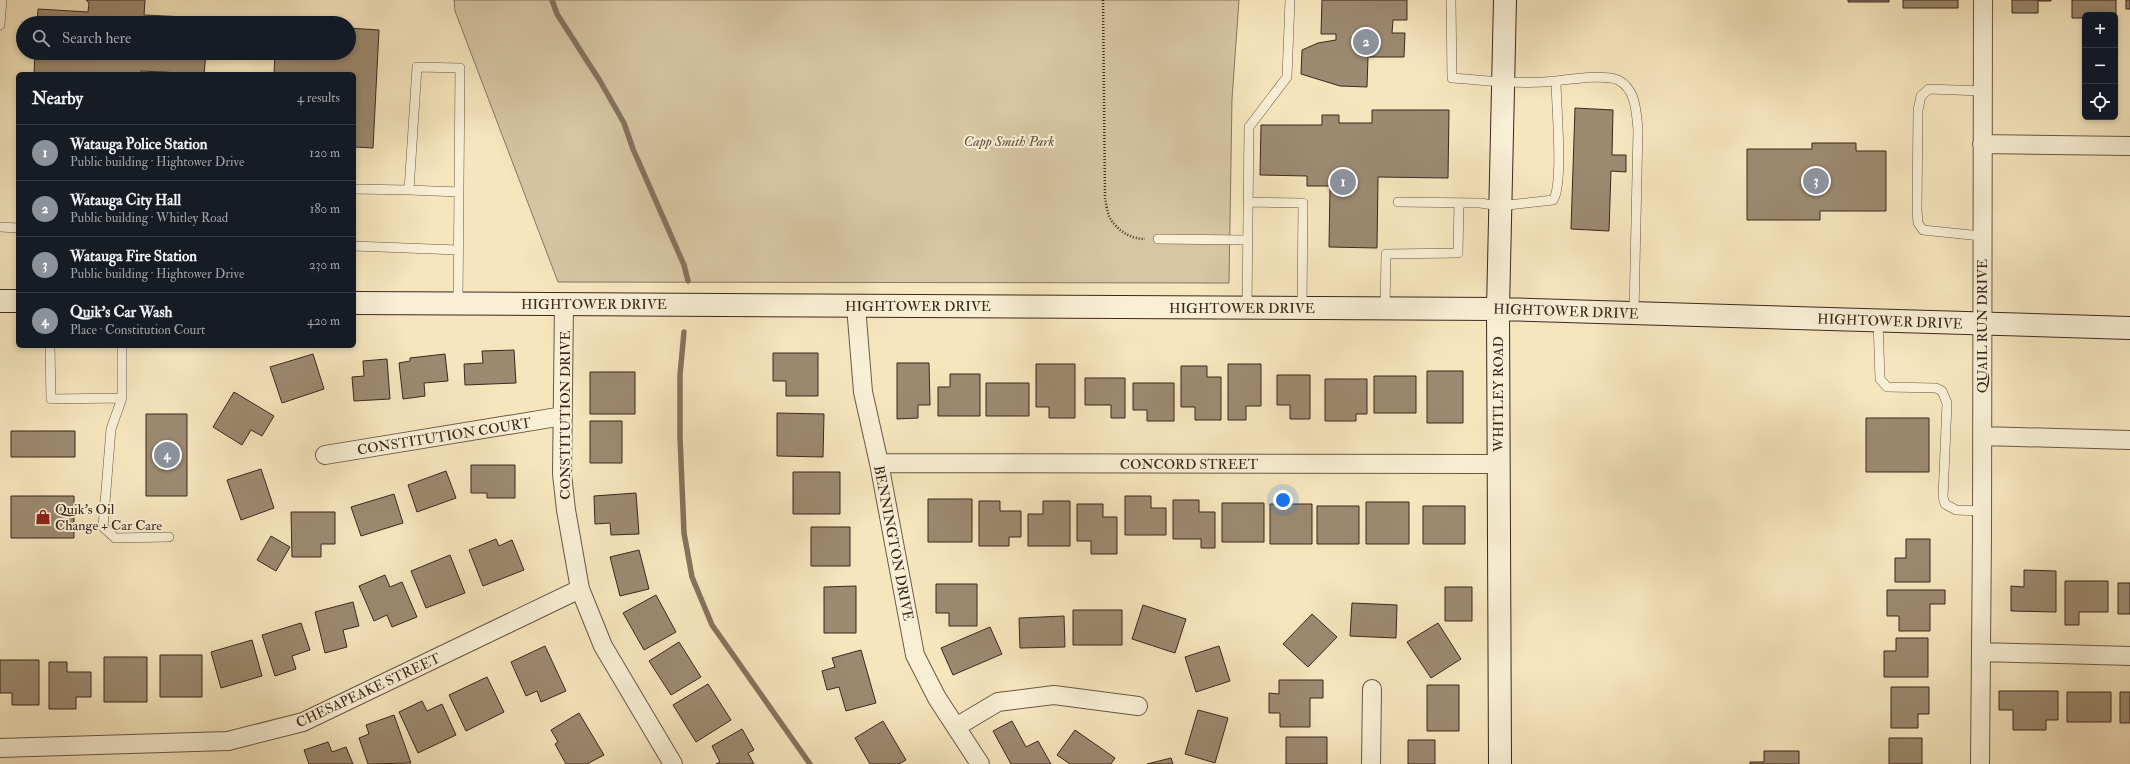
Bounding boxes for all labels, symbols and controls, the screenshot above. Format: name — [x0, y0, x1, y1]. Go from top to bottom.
map controls — [2082, 12, 2118, 120]
button: + — [2082, 12, 2118, 48]
search box — [16, 16, 356, 60]
icon: search — [30, 27, 52, 49]
pin: 2 — [1353, 27, 1379, 57]
text: Search here — [62, 29, 131, 48]
button: − — [2082, 48, 2118, 84]
button: locate — [2082, 84, 2118, 120]
text: Nearby — [32, 88, 83, 109]
text: 4 results — [297, 90, 340, 106]
park label: Capp Smith Park — [964, 133, 1054, 150]
text: Watauga Police Station — [70, 135, 207, 154]
text: 1 — [43, 145, 47, 161]
text: 120 m — [309, 145, 340, 161]
text: Public building · Hightower Drive — [70, 154, 244, 170]
pin: 3 — [1803, 166, 1829, 196]
pin: 1 — [1330, 167, 1356, 197]
text: Watauga City Hall — [70, 191, 181, 210]
text: 2 — [42, 201, 48, 217]
text: 180 m — [310, 201, 340, 217]
text: Public building · Whitley Road — [70, 210, 228, 226]
text: Watauga Fire Station — [70, 247, 197, 266]
text: 3 — [43, 257, 48, 273]
text: 230 m — [309, 257, 340, 273]
street label: QUAIL RUN DRIVE — [1974, 259, 1991, 393]
text: Public building · Hightower Drive — [70, 266, 244, 282]
street label: HIGHTOWER DRIVE — [521, 296, 667, 313]
street label: HIGHTOWER DRIVE — [845, 298, 991, 315]
street label: HIGHTOWER DRIVE — [1169, 300, 1315, 317]
street label: HIGHTOWER DRIVE — [1493, 300, 1639, 323]
text: Quik's Car Wash — [70, 303, 172, 322]
street label: HIGHTOWER DRIVE — [1817, 310, 1963, 333]
text: 4 — [41, 313, 49, 329]
text: 420 m — [307, 313, 340, 329]
text: Place · Constitution Court — [70, 322, 205, 338]
street label: CONSTITUTION DRIVE — [557, 330, 574, 500]
street label: WHITLEY ROAD — [1490, 336, 1507, 453]
street label: CONSTITUTION COURT — [356, 414, 533, 459]
pin: 4 — [154, 440, 180, 470]
street label: CONCORD STREET — [1120, 456, 1259, 473]
street label: BENNINGTON DRIVE — [870, 464, 917, 622]
your location — [1273, 490, 1293, 510]
place label: Quik's Oil Change + Car Care — [55, 501, 162, 534]
shop icon: Quik's Oil Change + Car Care — [34, 508, 52, 526]
street label: CHESAPEAKE STREET — [293, 649, 444, 731]

